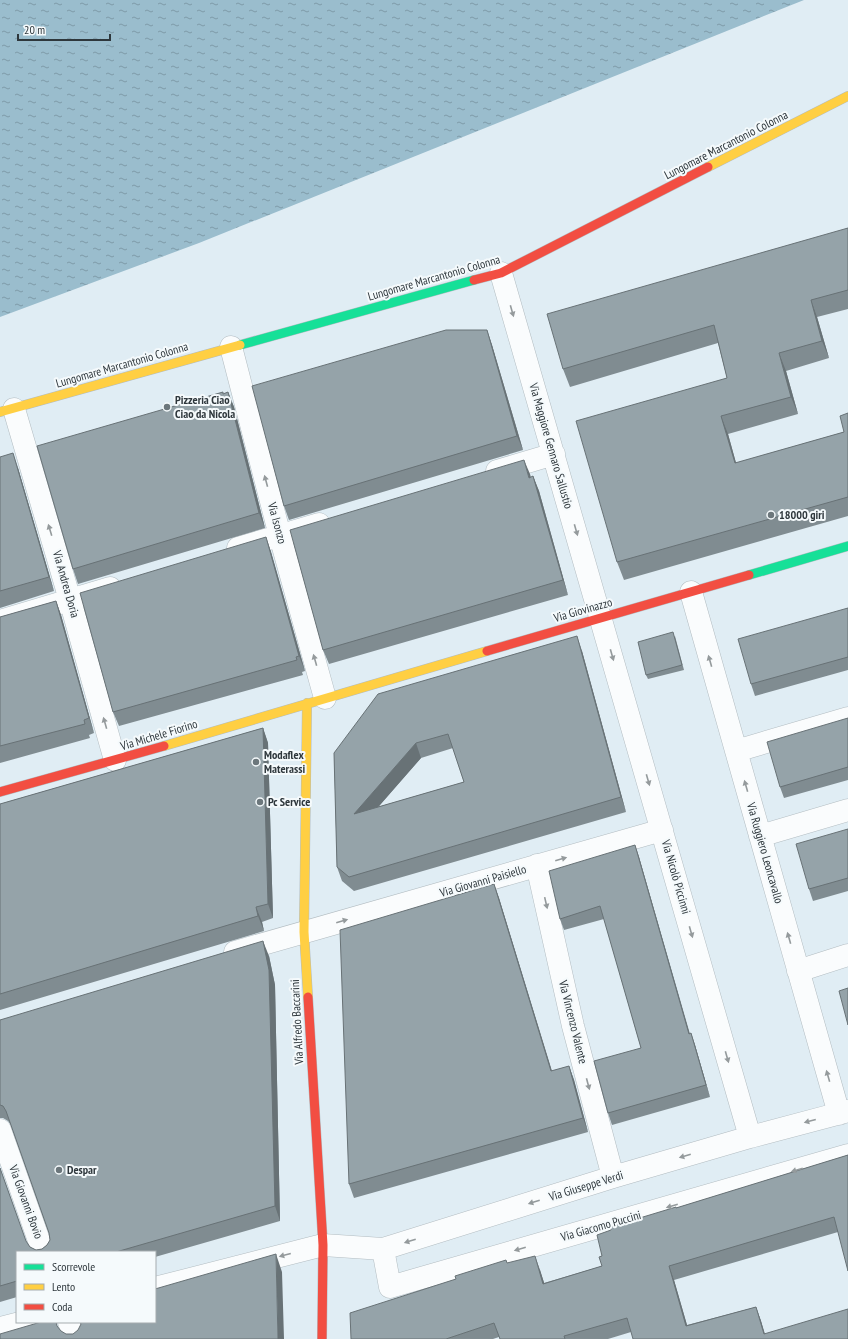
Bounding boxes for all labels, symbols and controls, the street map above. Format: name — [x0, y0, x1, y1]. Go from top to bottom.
scale bar — [18, 16, 110, 42]
text: 20 m — [24, 22, 45, 37]
street label: Lungomare Marcantonio Colonna — [661, 107, 790, 182]
street label: Lungomare Marcantonio Colonna — [366, 251, 502, 304]
one-way arrow — [509, 305, 515, 317]
street label: Lungomare Marcantonio Colonna — [54, 338, 190, 391]
street label: Via Maggiore Gennaro Sallustio — [526, 380, 577, 510]
place label: Pizzeria Ciao Ciao da Nicola — [175, 392, 235, 421]
marker: Pizzeria Ciao Ciao da Nicola — [162, 402, 172, 412]
one-way arrow — [262, 475, 268, 487]
street label: Via Isonzo — [265, 500, 290, 545]
place label: 18000 giri — [779, 507, 825, 522]
marker: 18000 giri — [766, 510, 776, 520]
one-way arrow — [47, 524, 53, 536]
one-way arrow — [573, 524, 579, 536]
street label: Via Andrea Doria — [49, 548, 83, 619]
street label: Via Giovinazzo — [551, 594, 614, 625]
one-way arrow — [609, 649, 615, 661]
one-way arrow — [311, 654, 317, 667]
one-way arrow — [707, 654, 713, 666]
one-way arrow — [102, 716, 108, 728]
street label: Via Michele Fiorino — [118, 716, 199, 754]
place label: Modaflex Materassi — [264, 747, 305, 776]
marker: Modaflex Materassi — [251, 757, 261, 767]
one-way arrow — [645, 774, 651, 786]
one-way arrow — [743, 779, 749, 791]
place label: Pc Service — [268, 794, 310, 809]
marker: Pc Service — [255, 797, 265, 807]
street label: Via Ruggiero Leoncavallo — [744, 800, 787, 905]
street label: Via Nicolò Piccinni — [658, 837, 694, 916]
one-way arrow — [555, 856, 567, 862]
street label: Via Giovanni Paisiello — [437, 861, 528, 900]
one-way arrow — [543, 897, 549, 910]
one-way arrow — [336, 918, 348, 924]
one-way arrow — [689, 926, 695, 938]
one-way arrow — [786, 931, 792, 943]
street label: Via Vincenzo Valente — [556, 978, 591, 1065]
street label: Via Alfredo Baccarini — [287, 979, 306, 1066]
one-way arrow — [724, 1051, 730, 1063]
one-way arrow — [825, 1070, 831, 1082]
one-way arrow — [586, 1078, 592, 1091]
one-way arrow — [804, 1118, 816, 1124]
one-way arrow — [679, 1153, 691, 1159]
street label: Via Giovanni Bovio — [6, 1162, 47, 1241]
place label: Despar — [67, 1162, 97, 1177]
marker: Despar — [54, 1165, 64, 1175]
street label: Via Giuseppe Verdi — [546, 1167, 625, 1204]
one-way arrow — [791, 1167, 803, 1173]
one-way arrow — [528, 1199, 540, 1205]
one-way arrow — [666, 1203, 678, 1209]
street label: Via Giacomo Puccini — [558, 1207, 643, 1244]
one-way arrow — [404, 1238, 416, 1244]
one-way arrow — [514, 1246, 526, 1252]
legend — [16, 1251, 156, 1323]
one-way arrow — [279, 1252, 291, 1258]
text: Scorrevole — [52, 1259, 95, 1274]
text: Lento — [52, 1279, 75, 1294]
text: Coda — [52, 1299, 73, 1314]

